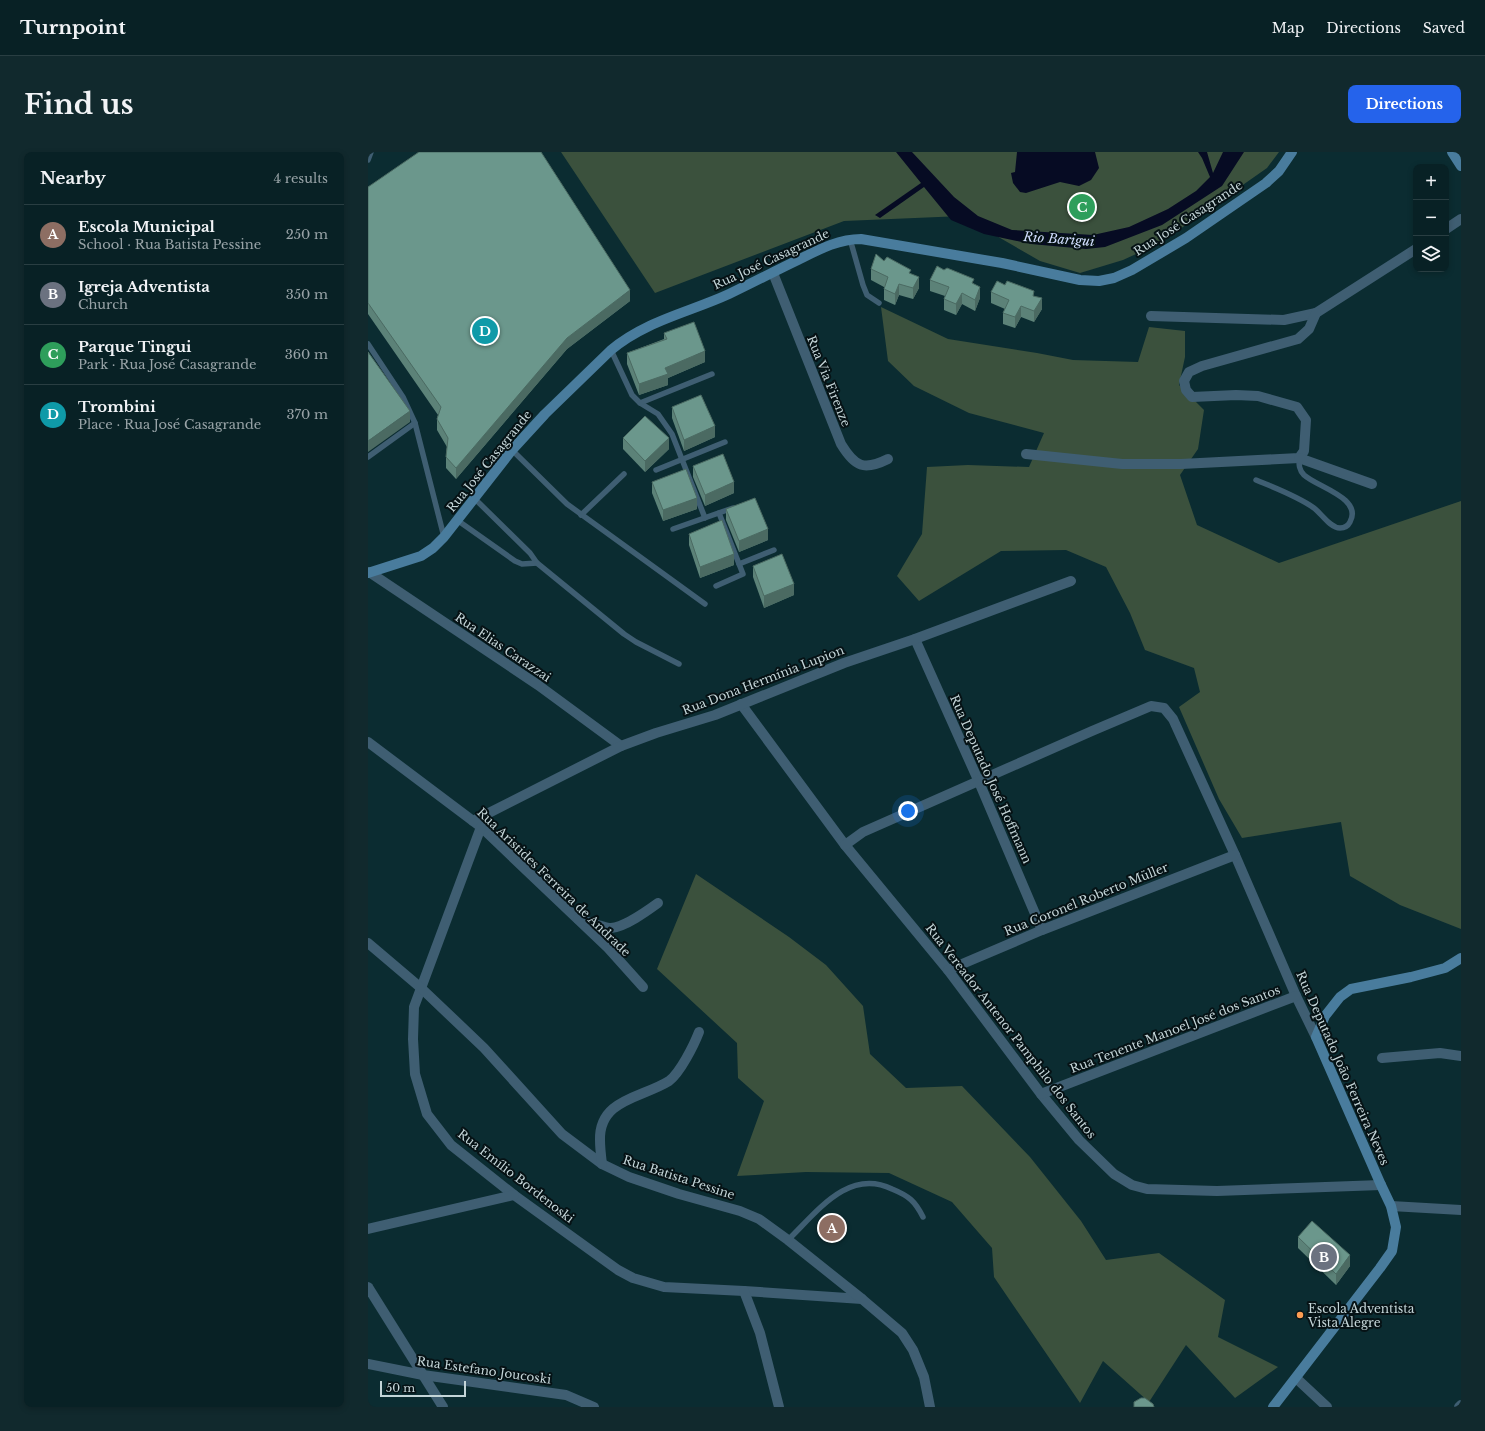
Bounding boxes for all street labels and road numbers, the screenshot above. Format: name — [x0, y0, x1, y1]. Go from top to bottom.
street label: Rua José Casagrande — [1131, 177, 1245, 259]
street label: Rua José Casagrande — [710, 225, 832, 293]
street label: Rua Via Firenze — [804, 333, 854, 429]
street label: Rua José Casagrande — [443, 407, 535, 515]
street label: Rua Elias Carazzai — [452, 609, 554, 685]
street label: Rua Dona Hermínia Lupion — [680, 642, 846, 718]
street label: Rua Deputado José Hoffmann — [947, 692, 1035, 866]
street label: Rua Aristides Ferreira de Andrade — [474, 805, 634, 959]
street label: Rua Coronel Roberto Müller — [1002, 859, 1170, 939]
street label: Rua Vereador Antenor Pamphilo dos Santos — [923, 921, 1099, 1141]
street label: Rua Deputado João Ferreira Neves — [1293, 969, 1393, 1167]
street label: Rua Tenente Manoel José dos Santos — [1068, 982, 1282, 1076]
street label: Rua Emílio Bordenoski — [455, 1126, 577, 1226]
street label: Rua Batista Pessine — [621, 1152, 737, 1202]
street label: Rua Estefano Joucoski — [416, 1353, 552, 1387]

